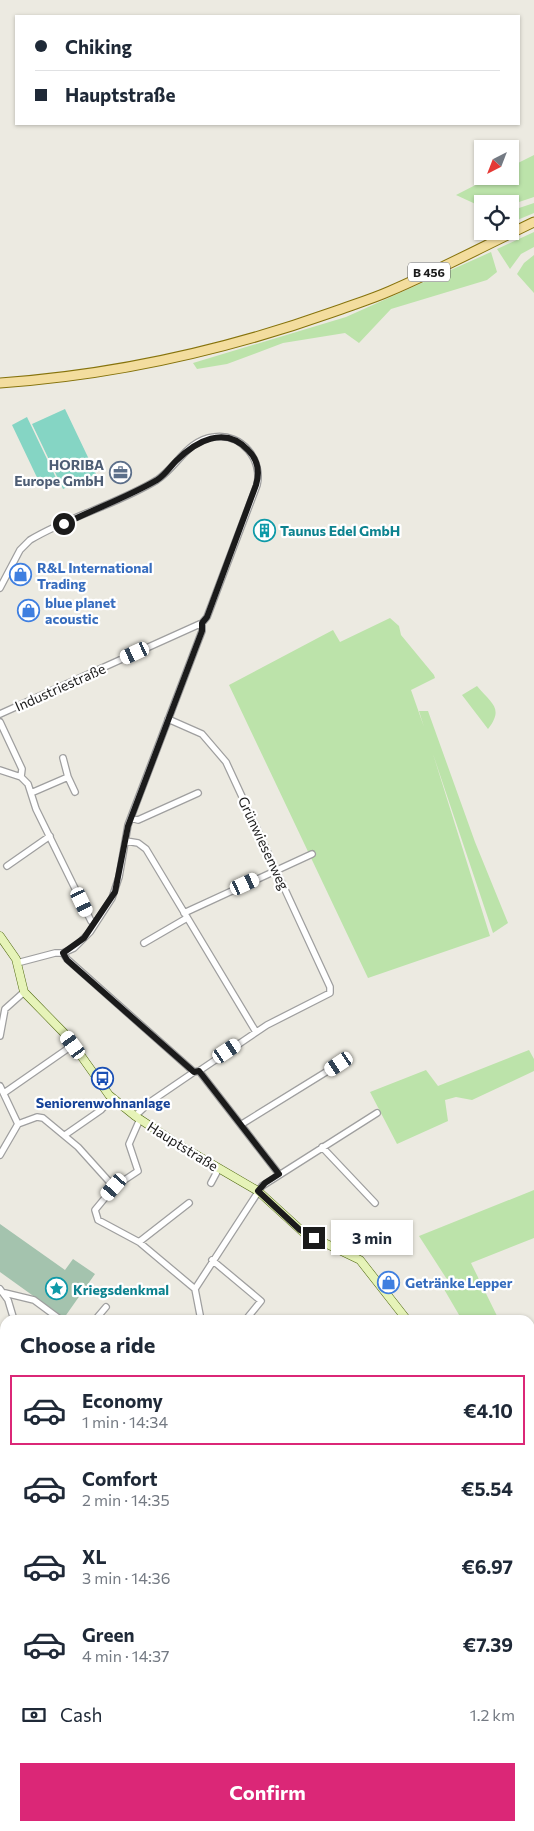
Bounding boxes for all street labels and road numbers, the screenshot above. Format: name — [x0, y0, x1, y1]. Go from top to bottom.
road number: B 456 — [408, 262, 450, 282]
street label: Industriestraße — [12, 659, 108, 715]
street label: Grünwiesenweg — [235, 794, 293, 893]
street label: Hauptstraße — [144, 1118, 222, 1174]

